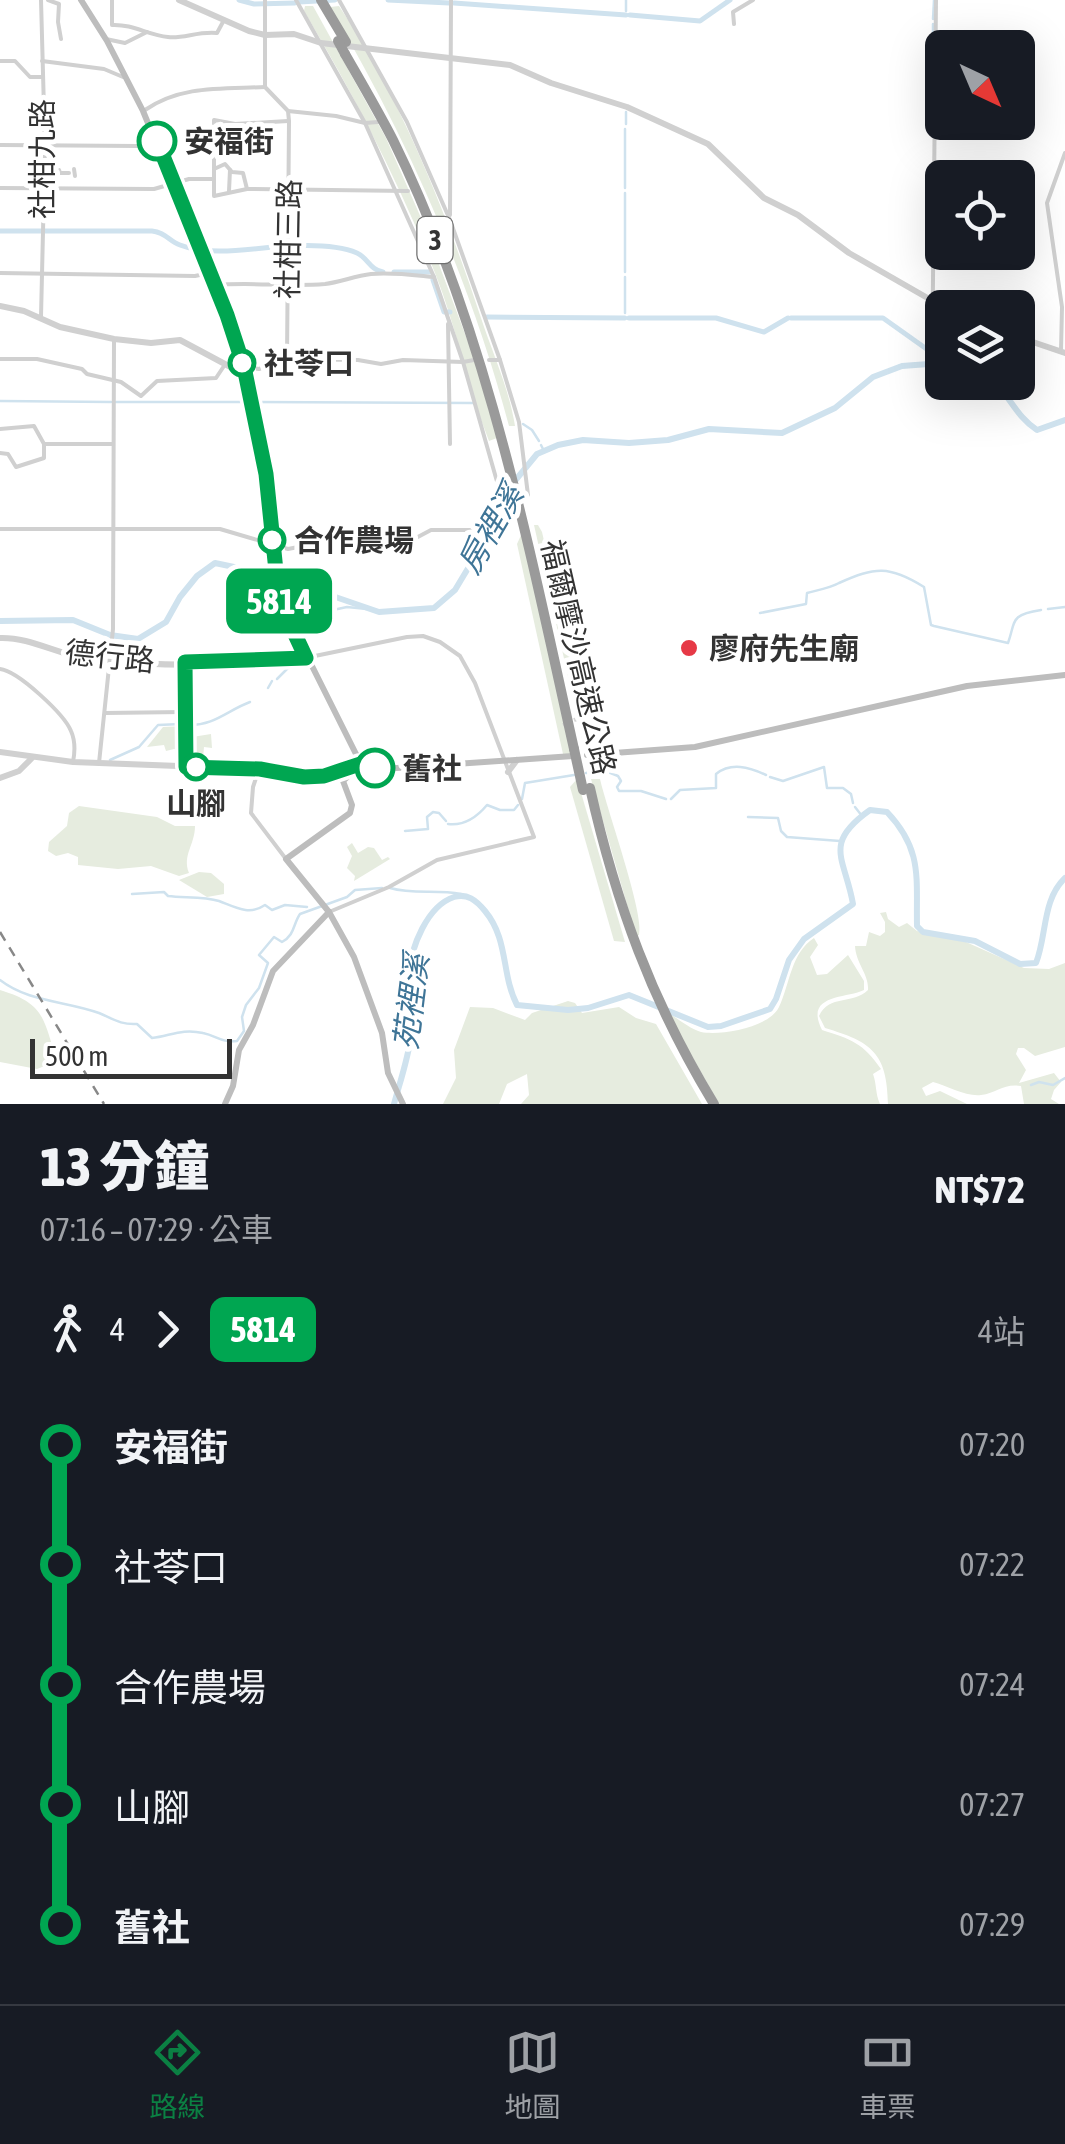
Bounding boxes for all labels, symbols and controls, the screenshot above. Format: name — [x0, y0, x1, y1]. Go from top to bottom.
north arrow — [925, 30, 1035, 140]
map controls — [925, 30, 1035, 400]
street label: 社柑九路 — [25, 99, 59, 219]
marker: 安福街 — [138, 122, 176, 160]
place label: 安福街 — [184, 124, 274, 158]
button: locate — [925, 160, 1035, 270]
street label: 社柑三路 — [270, 179, 306, 299]
road number: 3 — [418, 217, 452, 263]
button: layers — [925, 290, 1035, 400]
place label: 社苓口 — [264, 346, 354, 380]
marker: 社苓口 — [229, 350, 255, 376]
water label: 房裡溪 — [450, 475, 532, 580]
place label: 合作農場 — [294, 523, 414, 557]
marker: 合作農場 — [259, 527, 285, 553]
street label: 福爾摩沙高速公路 — [535, 536, 623, 778]
line badge: 5814 — [209, 568, 349, 634]
text: 5814 — [246, 581, 312, 621]
place label: 廖府先生廟 — [709, 631, 859, 665]
street label: 德行路 — [63, 634, 157, 678]
marker: 廖府先生廟 — [678, 637, 700, 659]
marker: 舊社 — [356, 749, 394, 787]
place label: 舊社 — [402, 751, 462, 785]
marker: 山腳 — [183, 754, 209, 780]
place label: 山腳 — [166, 786, 226, 820]
water label: 苑裡溪 — [387, 948, 436, 1052]
scale bar — [30, 1034, 232, 1078]
text: 500 m — [45, 1040, 108, 1072]
text: 13 分鐘 — [40, 1135, 209, 1198]
text: NT$72 — [934, 1168, 1025, 1211]
text: 07:16 – 07:29 · 公車 — [40, 1211, 273, 1248]
icon: walk — [40, 1302, 95, 1357]
icon: forward — [140, 1302, 195, 1357]
text: 5814 — [230, 1309, 296, 1349]
text: 4 — [110, 1311, 125, 1348]
text: 4站 — [978, 1313, 1025, 1350]
text: 安福街 — [114, 1426, 228, 1469]
text: 07:20 — [959, 1426, 1025, 1463]
text: 社苓口 — [114, 1546, 228, 1589]
text: 07:22 — [959, 1546, 1025, 1583]
text: 合作農場 — [114, 1666, 266, 1709]
text: 07:24 — [959, 1666, 1025, 1703]
text: 山腳 — [114, 1786, 190, 1829]
text: 07:27 — [959, 1786, 1025, 1823]
text: 舊社 — [114, 1906, 190, 1949]
text: 07:29 — [959, 1906, 1025, 1943]
tab: 路線 — [149, 2025, 206, 2125]
tab: 地圖 — [504, 2025, 561, 2125]
tab: 車票 — [859, 2025, 916, 2125]

